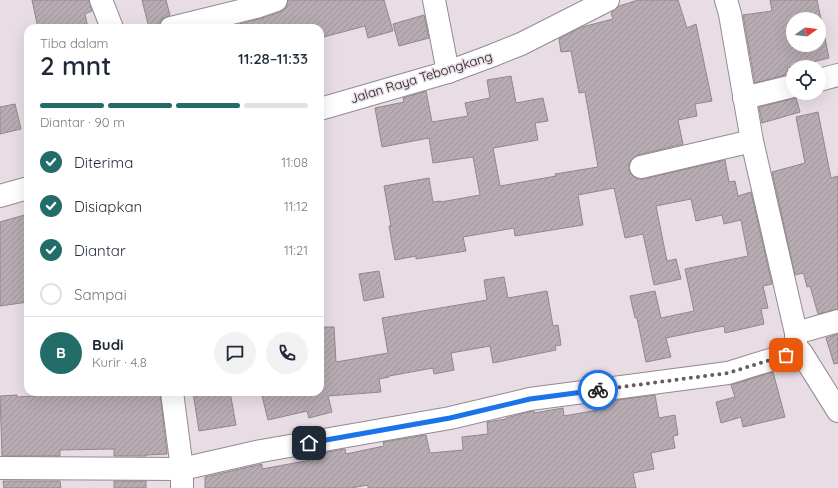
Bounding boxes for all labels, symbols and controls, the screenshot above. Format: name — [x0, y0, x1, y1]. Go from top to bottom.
north arrow — [786, 12, 826, 52]
map controls — [786, 12, 826, 100]
text: Tiba dalam — [40, 35, 108, 51]
street label: Jalan Raya Tebongkang — [348, 48, 494, 106]
text: 2 mnt — [40, 49, 111, 82]
text: 11:28–11:33 — [238, 49, 308, 68]
button: locate — [786, 60, 826, 100]
text: Diantar · 90 m — [40, 114, 125, 130]
icon: check — [40, 151, 62, 173]
text: Diterima — [74, 153, 133, 172]
text: 11:08 — [281, 154, 308, 170]
icon: check — [40, 195, 62, 217]
text: Disiapkan — [74, 197, 142, 216]
text: 11:12 — [284, 198, 308, 214]
icon: check — [40, 239, 62, 261]
text: Diantar — [74, 241, 126, 260]
text: 11:21 — [284, 242, 308, 258]
text: Sampai — [74, 285, 127, 304]
button: chat — [214, 332, 256, 374]
button: phone — [266, 332, 308, 374]
text: Budi — [92, 335, 124, 354]
pin — [769, 338, 803, 372]
text: B — [56, 343, 66, 362]
icon: bag — [775, 344, 797, 366]
text: Kurir · 4.8 — [92, 354, 147, 370]
courier — [578, 370, 618, 410]
icon: bike — [587, 379, 609, 401]
pin — [292, 426, 326, 460]
icon: home — [298, 432, 320, 454]

